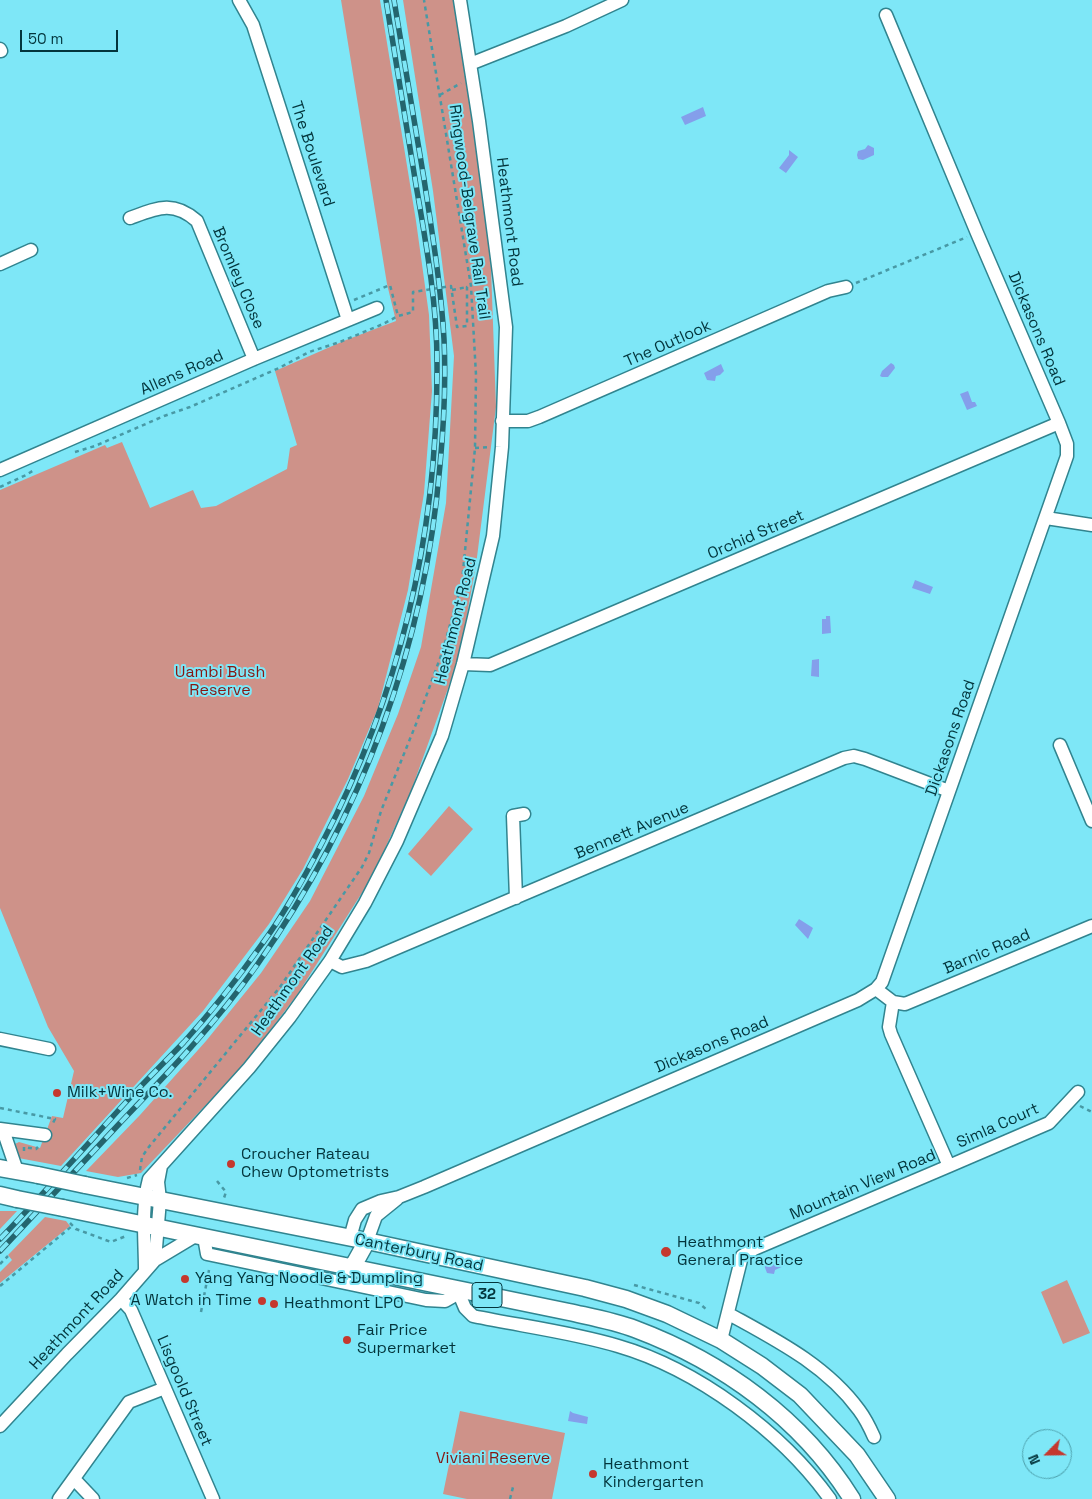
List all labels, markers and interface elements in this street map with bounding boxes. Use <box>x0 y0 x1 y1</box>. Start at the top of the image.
scale bar <box>22 20 120 52</box>
text: 50 m <box>28 29 63 48</box>
street label: The Boulevard <box>286 99 338 209</box>
street label: Ringwood-Belgrave Rail Trail <box>444 103 494 321</box>
street label: Heathmont Road <box>492 156 526 288</box>
street label: Bromley Close <box>208 224 268 332</box>
street label: Dickasons Road <box>1003 269 1069 389</box>
street label: The Outlook <box>622 316 714 372</box>
street label: Allens Road <box>137 346 227 400</box>
street label: Orchid Street <box>705 506 807 564</box>
street label: Heathmont Road <box>431 556 481 686</box>
park label: Uambi Bush Reserve <box>175 663 265 701</box>
street label: Dickasons Road <box>922 677 980 799</box>
street label: Bennett Avenue <box>572 798 692 864</box>
street label: Heathmont Road <box>248 922 338 1040</box>
street label: Barnic Road <box>941 925 1033 979</box>
street label: Dickasons Road <box>652 1012 772 1078</box>
place label: Milk+Wine Co. <box>67 1083 173 1103</box>
marker: Milk+Wine Co. <box>51 1087 63 1099</box>
street label: Simla Court <box>954 1099 1042 1153</box>
place label: Croucher Rateau Chew Optometrists <box>241 1145 389 1183</box>
street label: Mountain View Road <box>787 1146 939 1224</box>
marker: Croucher Rateau Chew Optometrists <box>225 1158 237 1170</box>
street label: Canterbury Road <box>353 1230 485 1276</box>
place label: Heathmont General Practice <box>677 1233 803 1271</box>
marker: Heathmont General Practice <box>659 1245 673 1259</box>
street label: Heathmont Road <box>26 1266 128 1374</box>
place label: Yang Yang Noodle & Dumpling <box>195 1269 423 1289</box>
marker: Yang Yang Noodle & Dumpling <box>179 1273 191 1285</box>
road number: 32 <box>472 1282 502 1308</box>
place label: A Watch in Time <box>130 1291 252 1311</box>
place label: Heathmont LPO <box>284 1294 404 1314</box>
marker: A Watch in Time <box>256 1295 268 1307</box>
marker: Heathmont LPO <box>268 1298 280 1310</box>
place label: Fair Price Supermarket <box>357 1321 456 1359</box>
street label: Lisgoold Street <box>152 1333 216 1449</box>
marker: Fair Price Supermarket <box>341 1334 353 1346</box>
north arrow <box>1022 1429 1072 1479</box>
park label: Viviani Reserve <box>436 1449 550 1469</box>
text: N <box>1024 1452 1044 1467</box>
place label: Heathmont Kindergarten <box>603 1455 704 1493</box>
marker: Heathmont Kindergarten <box>587 1468 599 1480</box>

